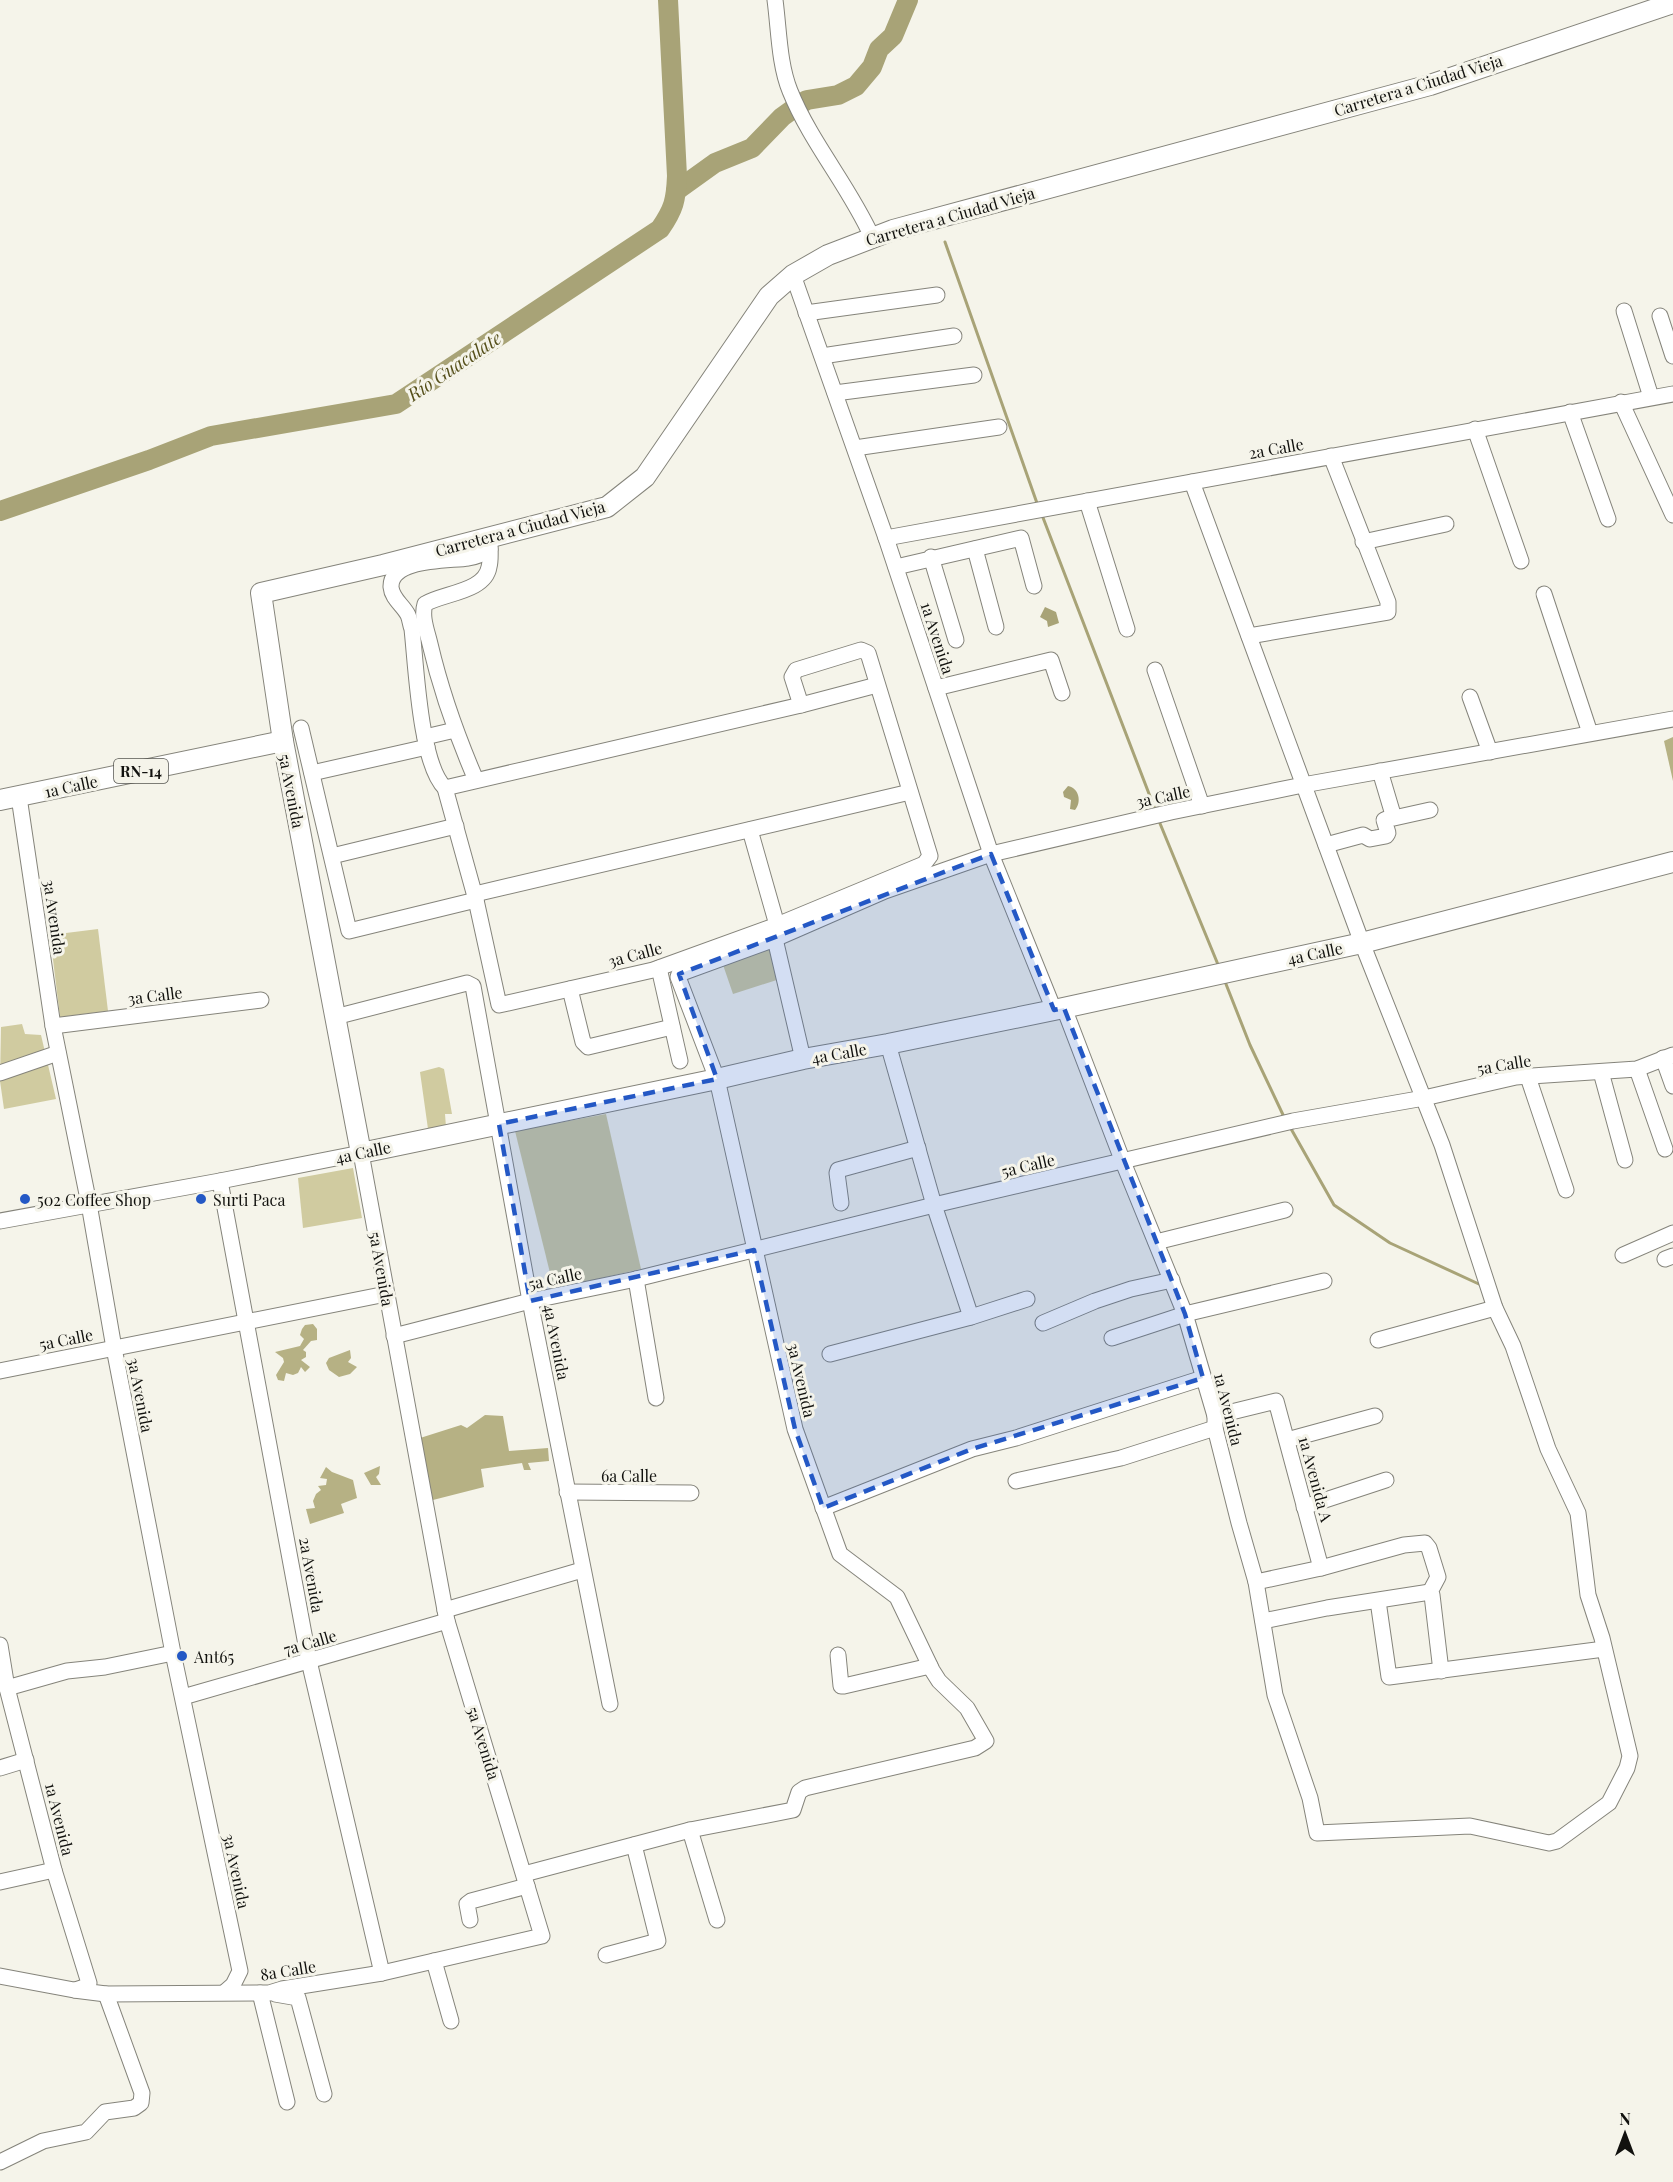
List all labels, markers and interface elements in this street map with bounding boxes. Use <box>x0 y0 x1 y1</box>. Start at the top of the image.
street label: Carretera a Ciudad Vieja <box>1331 49 1505 121</box>
street label: Carretera a Ciudad Vieja <box>863 182 1037 250</box>
water label: Río Guacalate <box>402 326 506 407</box>
street label: 2a Calle <box>1247 433 1305 463</box>
street label: Carretera a Ciudad Vieja <box>433 495 607 561</box>
street label: 1a Avenida <box>917 599 960 677</box>
street label: 5a Avenida <box>275 752 309 830</box>
road number: RN-14 <box>114 759 168 783</box>
street label: 1a Calle <box>43 770 99 802</box>
street label: 3a Calle <box>1134 780 1192 812</box>
street label: 3a Avenida <box>39 878 71 956</box>
street label: 3a Calle <box>606 937 664 971</box>
street label: 4a Calle <box>1286 937 1344 969</box>
street label: 3a Calle <box>126 981 184 1009</box>
street label: 4a Calle <box>810 1038 868 1068</box>
street label: 5a Calle <box>1475 1049 1533 1079</box>
street label: 4a Calle <box>334 1136 392 1168</box>
street label: 5a Calle <box>999 1149 1057 1181</box>
place label: 502 Coffee Shop <box>37 1189 151 1210</box>
place label: Surti Paca <box>213 1189 285 1210</box>
marker: 502 Coffee Shop <box>18 1192 32 1206</box>
marker: Surti Paca <box>194 1192 208 1206</box>
street label: 5a Avenida <box>365 1230 399 1308</box>
street label: 5a Calle <box>526 1262 584 1294</box>
street label: 4a Avenida <box>539 1302 575 1382</box>
street label: 5a Calle <box>37 1323 95 1355</box>
street label: 3a Avenida <box>783 1341 821 1419</box>
street label: 3a Avenida <box>123 1356 159 1434</box>
street label: 1a Avenida <box>1210 1370 1248 1448</box>
street label: 1a Avenida A <box>1294 1434 1338 1525</box>
street label: 6a Calle <box>601 1465 657 1486</box>
street label: 2a Avenida <box>295 1536 329 1614</box>
street label: 7a Calle <box>281 1624 339 1660</box>
place label: Ant65 <box>193 1646 234 1667</box>
marker: Ant65 <box>175 1649 189 1663</box>
street label: 5a Avenida <box>463 1704 505 1782</box>
street label: 1a Avenida <box>41 1780 79 1858</box>
street label: 3a Avenida <box>219 1832 255 1910</box>
street label: 8a Calle <box>259 1955 317 1985</box>
north arrow <box>1595 2104 1655 2164</box>
text: N <box>1619 2108 1631 2129</box>

